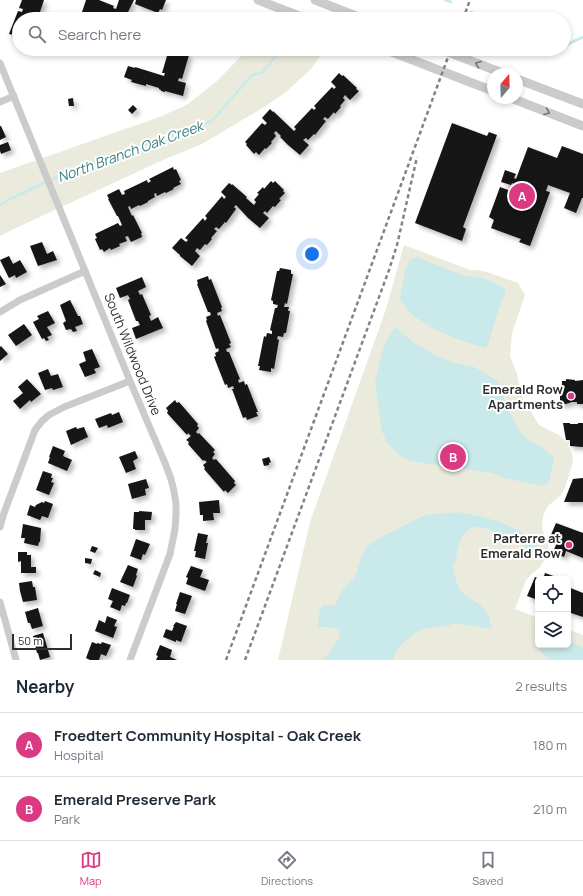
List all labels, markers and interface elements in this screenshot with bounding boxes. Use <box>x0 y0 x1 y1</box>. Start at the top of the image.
search box <box>12 12 571 56</box>
icon: search <box>26 23 48 45</box>
text: Search here <box>58 24 141 45</box>
one-way arrow <box>475 60 482 68</box>
north arrow <box>487 68 523 104</box>
one-way arrow <box>543 107 550 115</box>
water label: North Branch Oak Creek <box>54 115 207 186</box>
pin: A <box>509 181 535 211</box>
your location <box>302 244 322 264</box>
street label: South Wildwood Drive <box>100 290 166 418</box>
place label: Emerald Row Apartments <box>482 380 564 413</box>
marker: Emerald Row Apartments <box>566 391 576 401</box>
pin: B <box>440 442 466 472</box>
place label: Parterre at Emerald Row <box>480 529 562 562</box>
marker: Parterre at Emerald Row <box>564 540 574 550</box>
map controls <box>535 576 571 648</box>
button: locate <box>535 576 571 612</box>
button: layers <box>535 612 571 648</box>
scale bar <box>12 632 72 651</box>
text: 50 m <box>18 633 43 648</box>
text: Nearby <box>16 675 74 698</box>
text: 2 results <box>515 677 567 695</box>
text: Froedtert Community Hospital - Oak Creek <box>54 725 361 746</box>
text: A <box>25 736 33 754</box>
text: 180 m <box>533 736 567 754</box>
text: Hospital <box>54 746 104 764</box>
text: Emerald Preserve Park <box>54 789 216 810</box>
text: B <box>25 800 33 818</box>
text: 210 m <box>533 800 567 818</box>
text: Park <box>54 810 80 828</box>
tab: Map <box>80 849 102 888</box>
tab: Directions <box>261 849 313 888</box>
tab: Saved <box>472 849 503 888</box>

